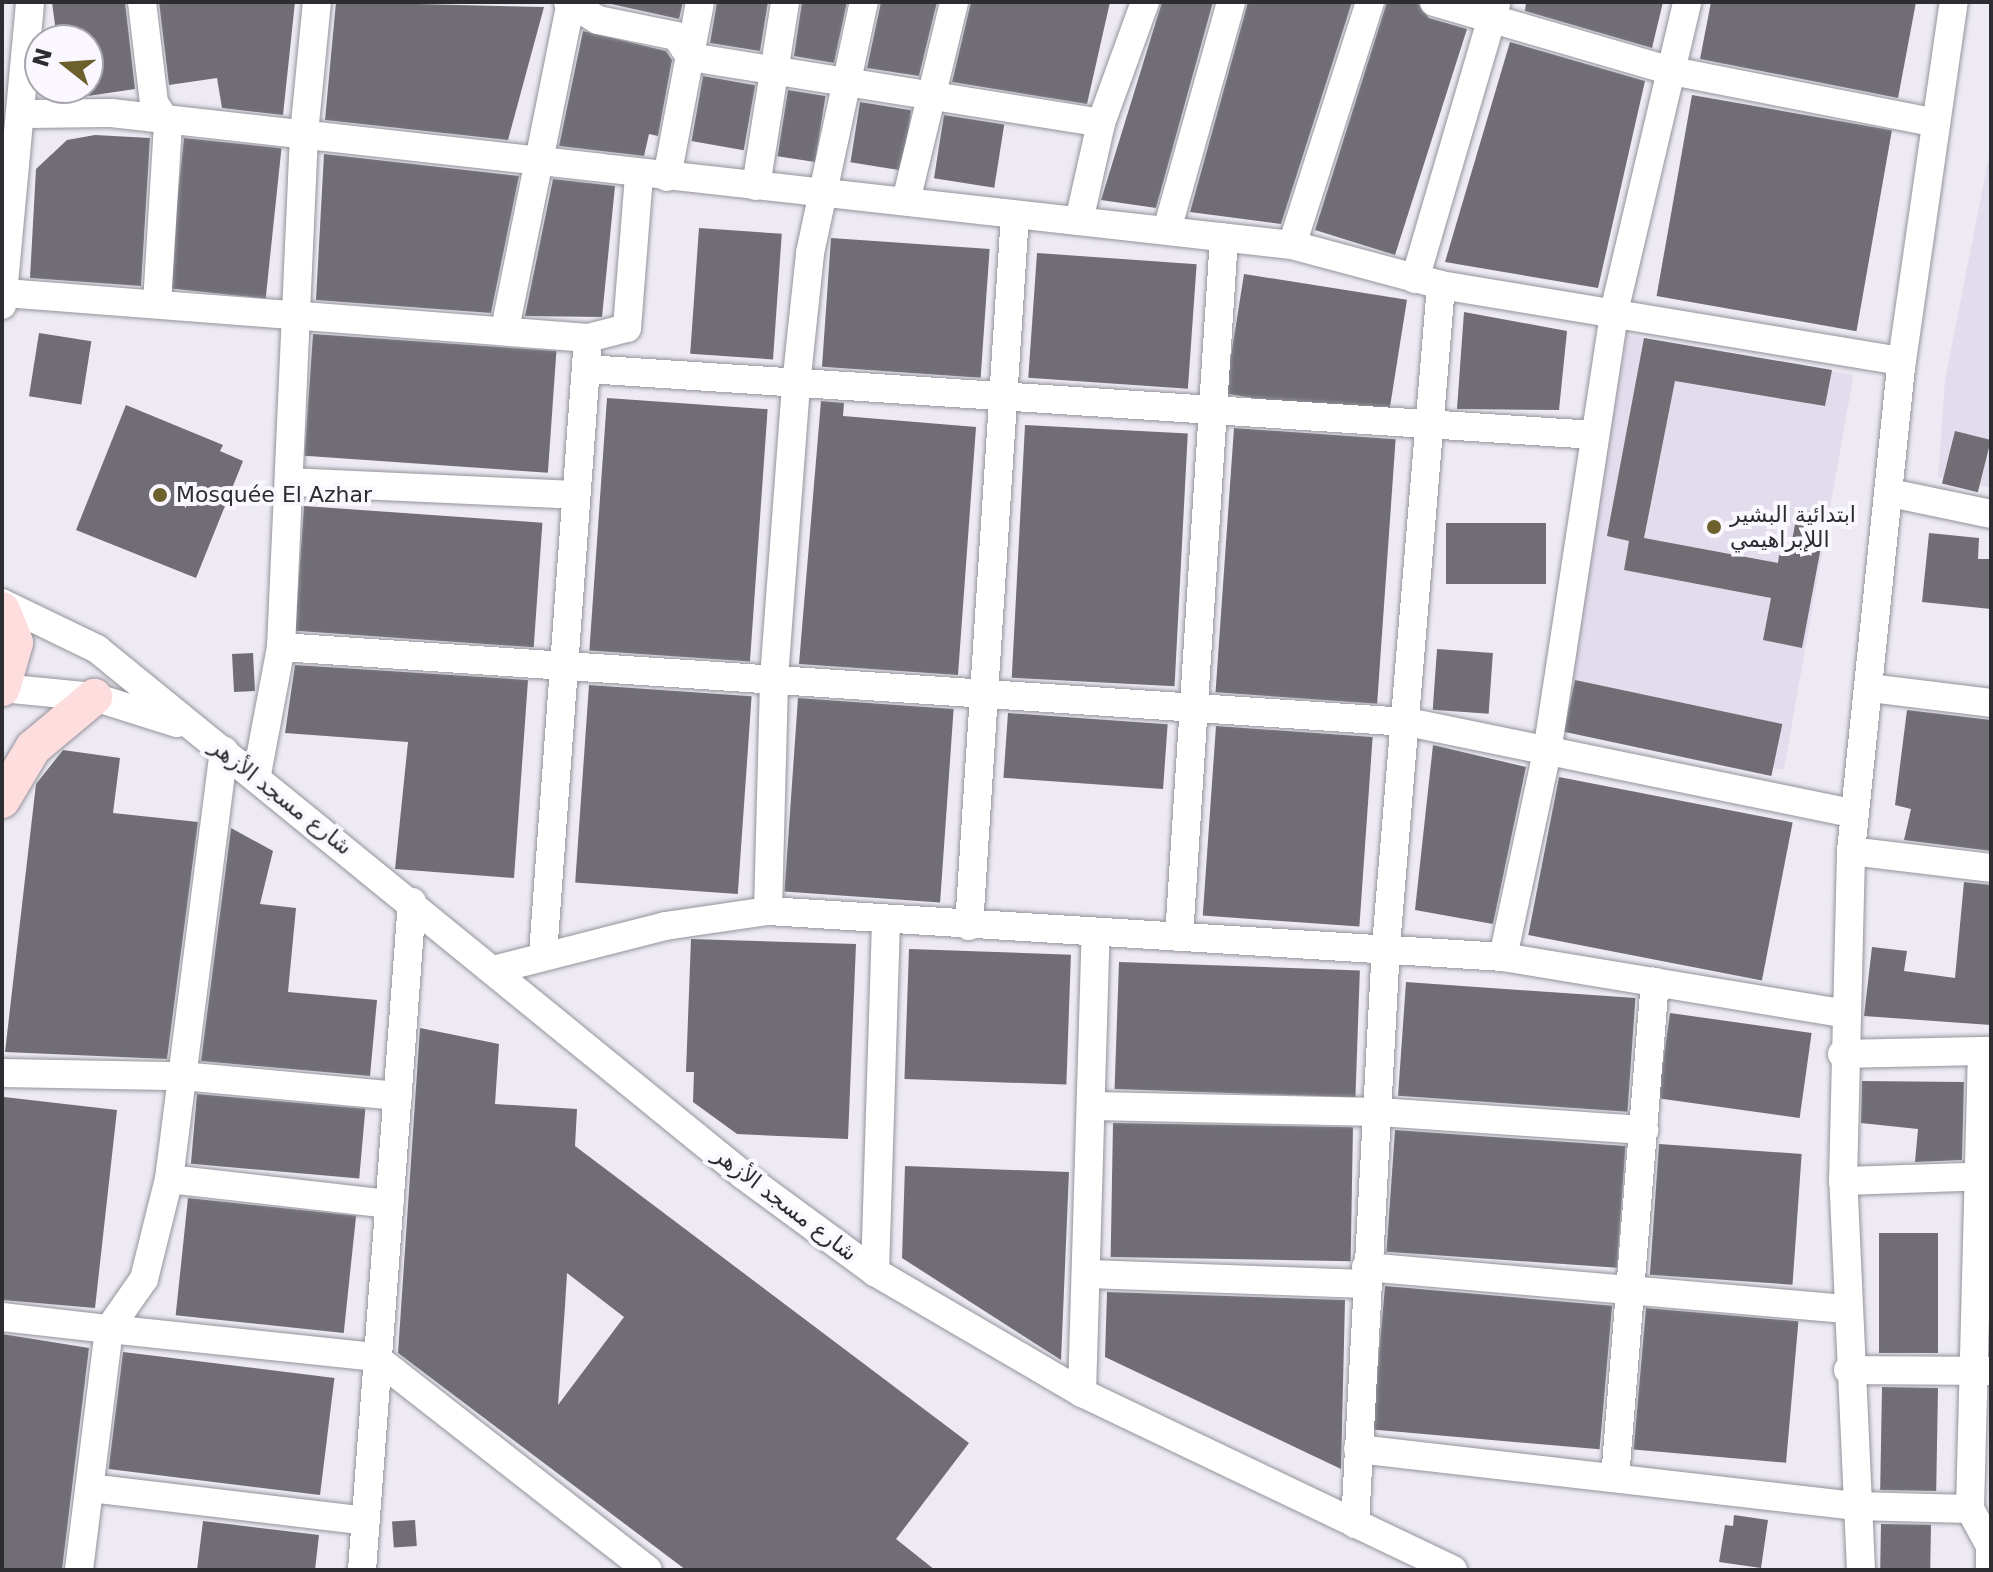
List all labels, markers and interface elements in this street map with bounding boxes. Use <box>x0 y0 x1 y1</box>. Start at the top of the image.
north arrow <box>24 24 104 104</box>
text: N <box>28 45 57 70</box>
place label: Mosquée El Azhar <box>176 482 372 508</box>
marker: Mosquée El Azhar <box>151 486 169 504</box>
place label: ابتدائية البشير اللإبراهيمي <box>1730 501 1856 552</box>
marker: ابتدائية البشير اللإبراهيمي <box>1705 518 1723 536</box>
street label: شارع مسجد الأزهر <box>205 733 357 861</box>
street label: شارع مسجد الأزهر <box>708 1141 862 1267</box>

